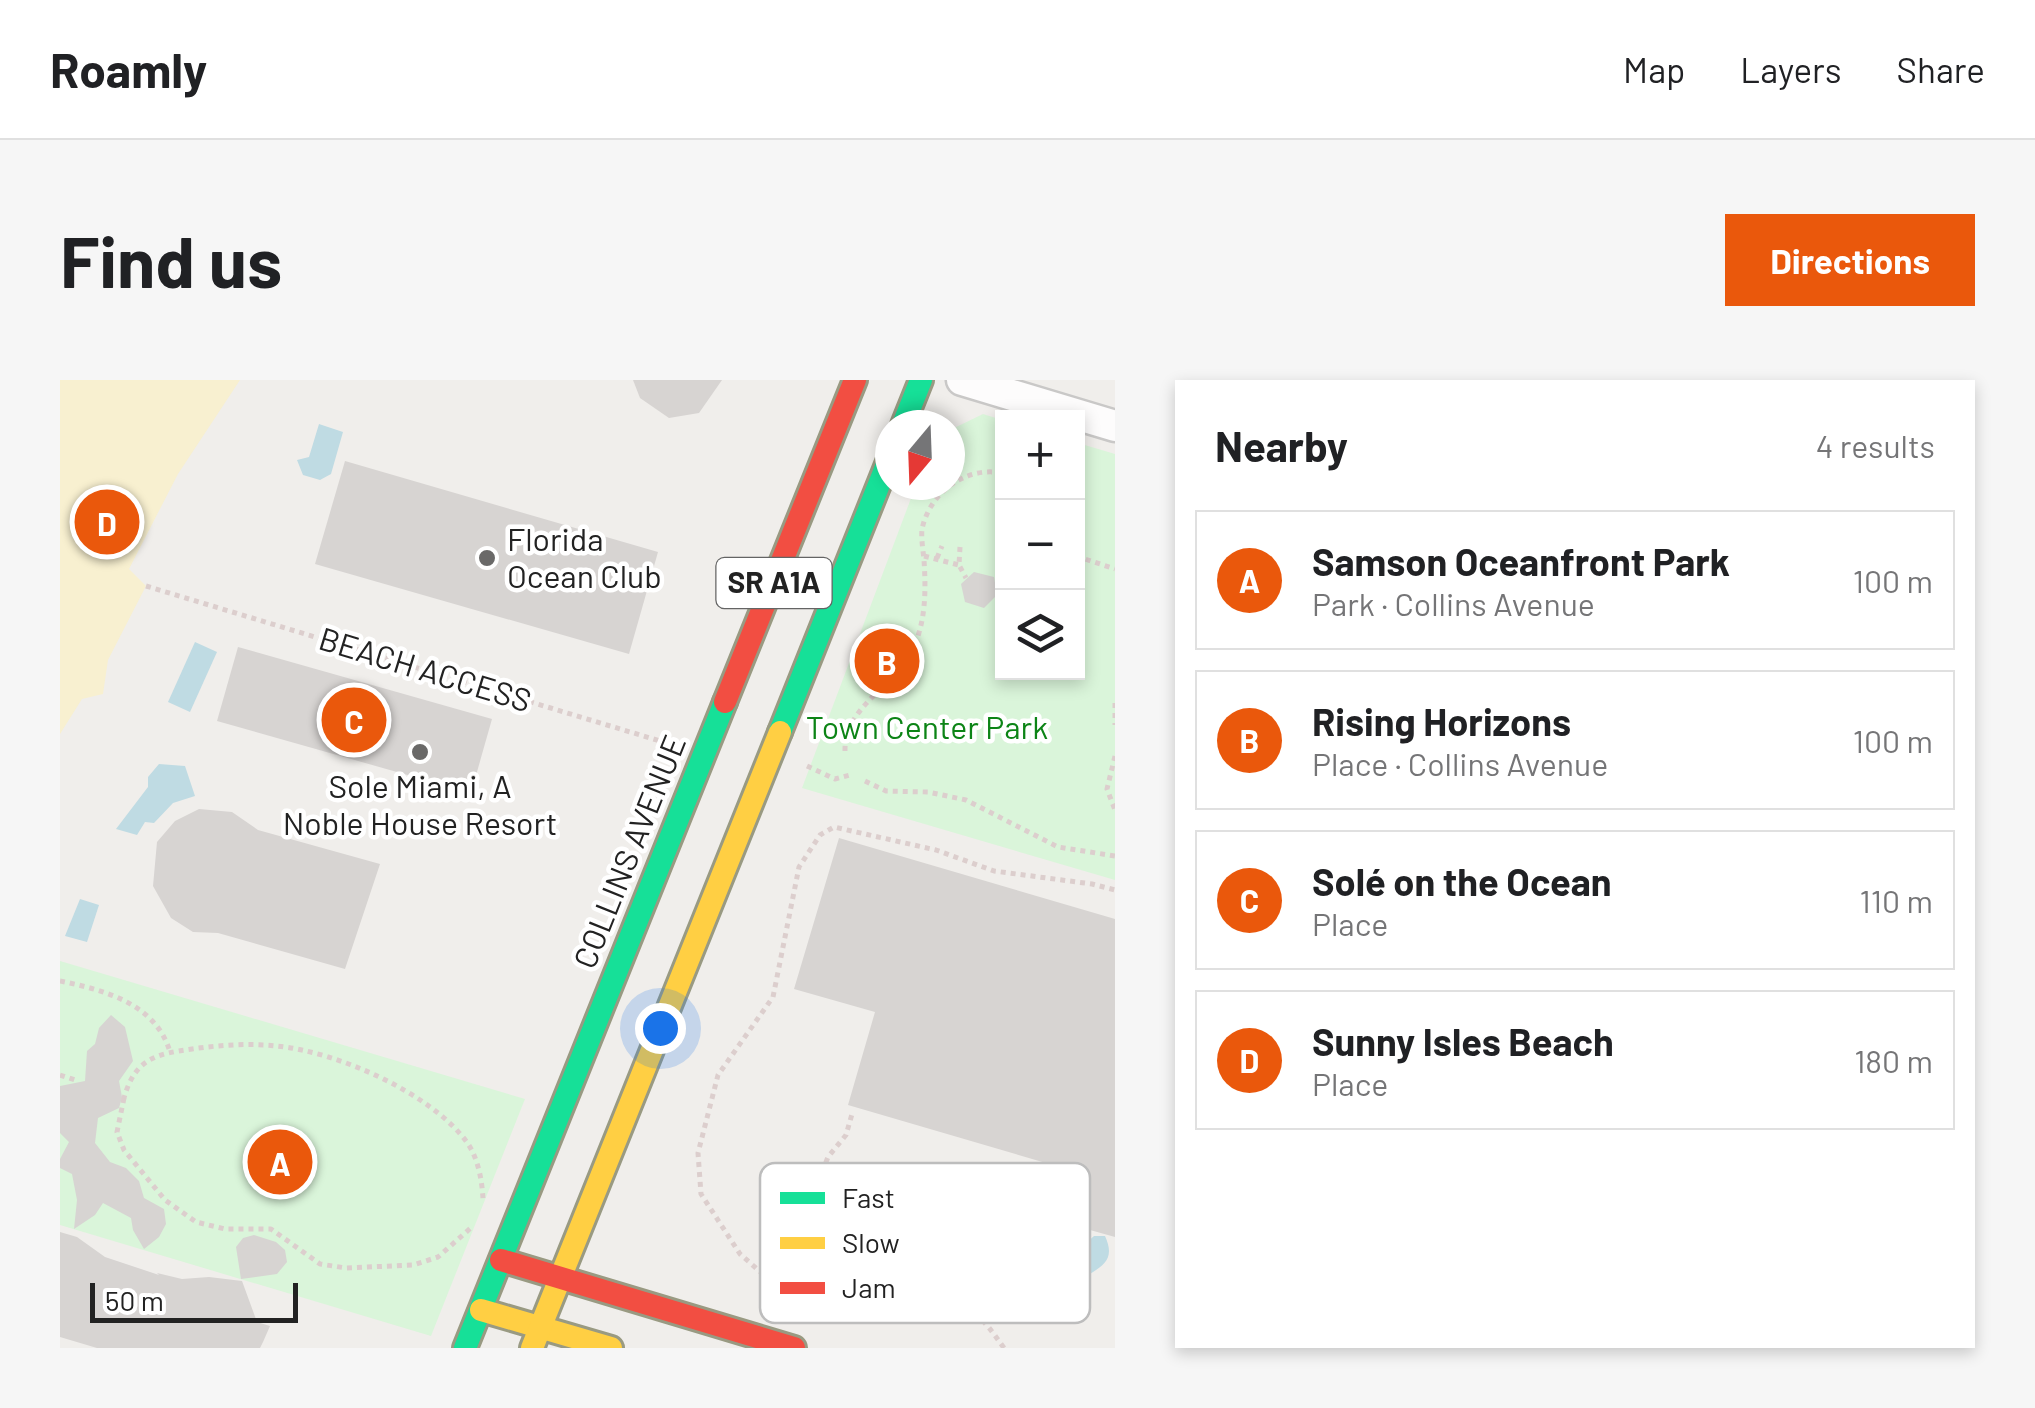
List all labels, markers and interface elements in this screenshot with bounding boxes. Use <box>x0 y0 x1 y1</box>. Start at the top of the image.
text: Roamly <box>50 40 207 98</box>
text: Map <box>1623 48 1685 90</box>
text: Layers <box>1740 48 1842 90</box>
text: Share <box>1897 48 1985 90</box>
button: Directions <box>1725 214 1975 306</box>
text: Find us <box>60 218 282 302</box>
north arrow <box>875 410 965 500</box>
map controls <box>995 410 1085 680</box>
button: + <box>995 410 1085 500</box>
text: Nearby <box>1215 420 1348 470</box>
text: 4 results <box>1816 426 1935 464</box>
pin: D <box>75 484 140 560</box>
button: − <box>995 500 1085 590</box>
place label: Florida Ocean Club <box>507 519 662 594</box>
text: Samson Oceanfront Park <box>1312 538 1730 584</box>
marker: Florida Ocean Club <box>476 547 498 569</box>
road number: SR A1A <box>716 558 832 608</box>
text: A <box>1239 561 1260 599</box>
text: 100 m <box>1853 561 1933 599</box>
text: Park · Collins Avenue <box>1312 584 1595 622</box>
button: layers <box>995 590 1085 680</box>
street label: BEACH ACCESS <box>314 620 536 720</box>
pin: B <box>854 624 920 698</box>
pin: C <box>322 682 386 758</box>
text: Rising Horizons <box>1312 698 1571 744</box>
park label: Town Center Park <box>806 707 1048 745</box>
text: B <box>1240 721 1259 759</box>
text: 100 m <box>1853 721 1933 759</box>
street label: COLLINS AVENUE <box>564 729 692 973</box>
marker: Sole Miami, A Noble House Resort <box>409 741 431 763</box>
text: Place · Collins Avenue <box>1312 744 1608 782</box>
place label: Sole Miami, A Noble House Resort <box>283 766 557 841</box>
text: Solé on the Ocean <box>1312 858 1611 904</box>
text: C <box>1240 881 1259 919</box>
text: 110 m <box>1860 881 1933 919</box>
text: Place <box>1312 904 1388 942</box>
your location <box>635 1003 686 1054</box>
text: Sunny Isles Beach <box>1312 1018 1614 1064</box>
text: D <box>1240 1041 1259 1079</box>
text: 180 m <box>1854 1041 1933 1079</box>
text: Place <box>1312 1064 1388 1102</box>
pin: A <box>248 1124 312 1200</box>
legend <box>760 1163 1090 1323</box>
text: Fast <box>842 1180 895 1214</box>
text: Slow <box>842 1225 900 1259</box>
text: Jam <box>842 1270 896 1304</box>
scale bar <box>90 1278 298 1323</box>
text: 50 m <box>105 1283 164 1317</box>

